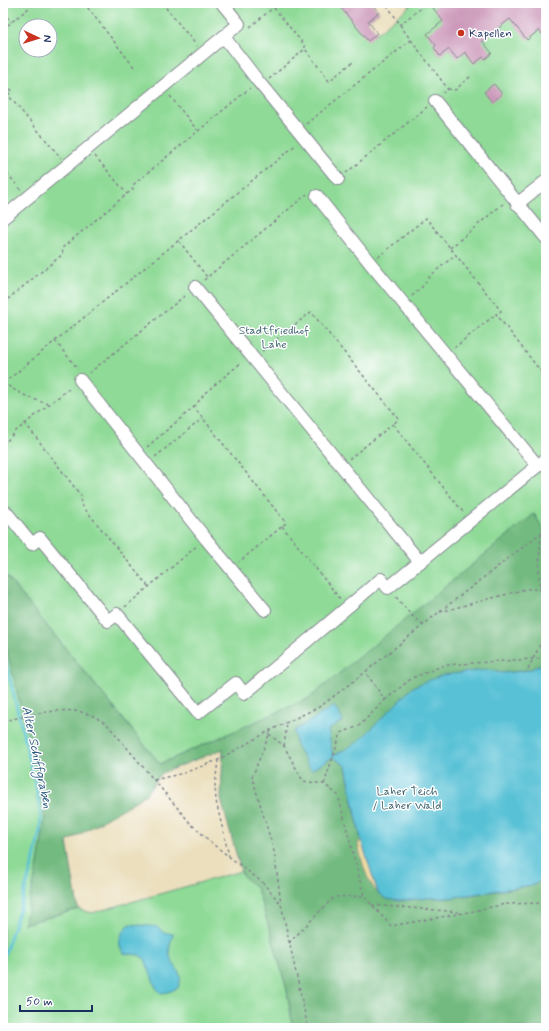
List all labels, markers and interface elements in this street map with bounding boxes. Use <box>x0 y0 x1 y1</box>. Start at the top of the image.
north arrow <box>18 18 58 58</box>
place label: Kapellen <box>469 26 512 42</box>
marker: Kapellen <box>456 28 466 38</box>
text: N <box>40 34 54 43</box>
park label: Stadtfriedhof Lahe <box>239 323 309 353</box>
water label: Alter Schiffgraben <box>16 705 56 811</box>
park label: Laher Teich / Laher Wald <box>373 784 441 814</box>
scale bar <box>20 987 92 1013</box>
text: 50 m <box>26 994 53 1010</box>

